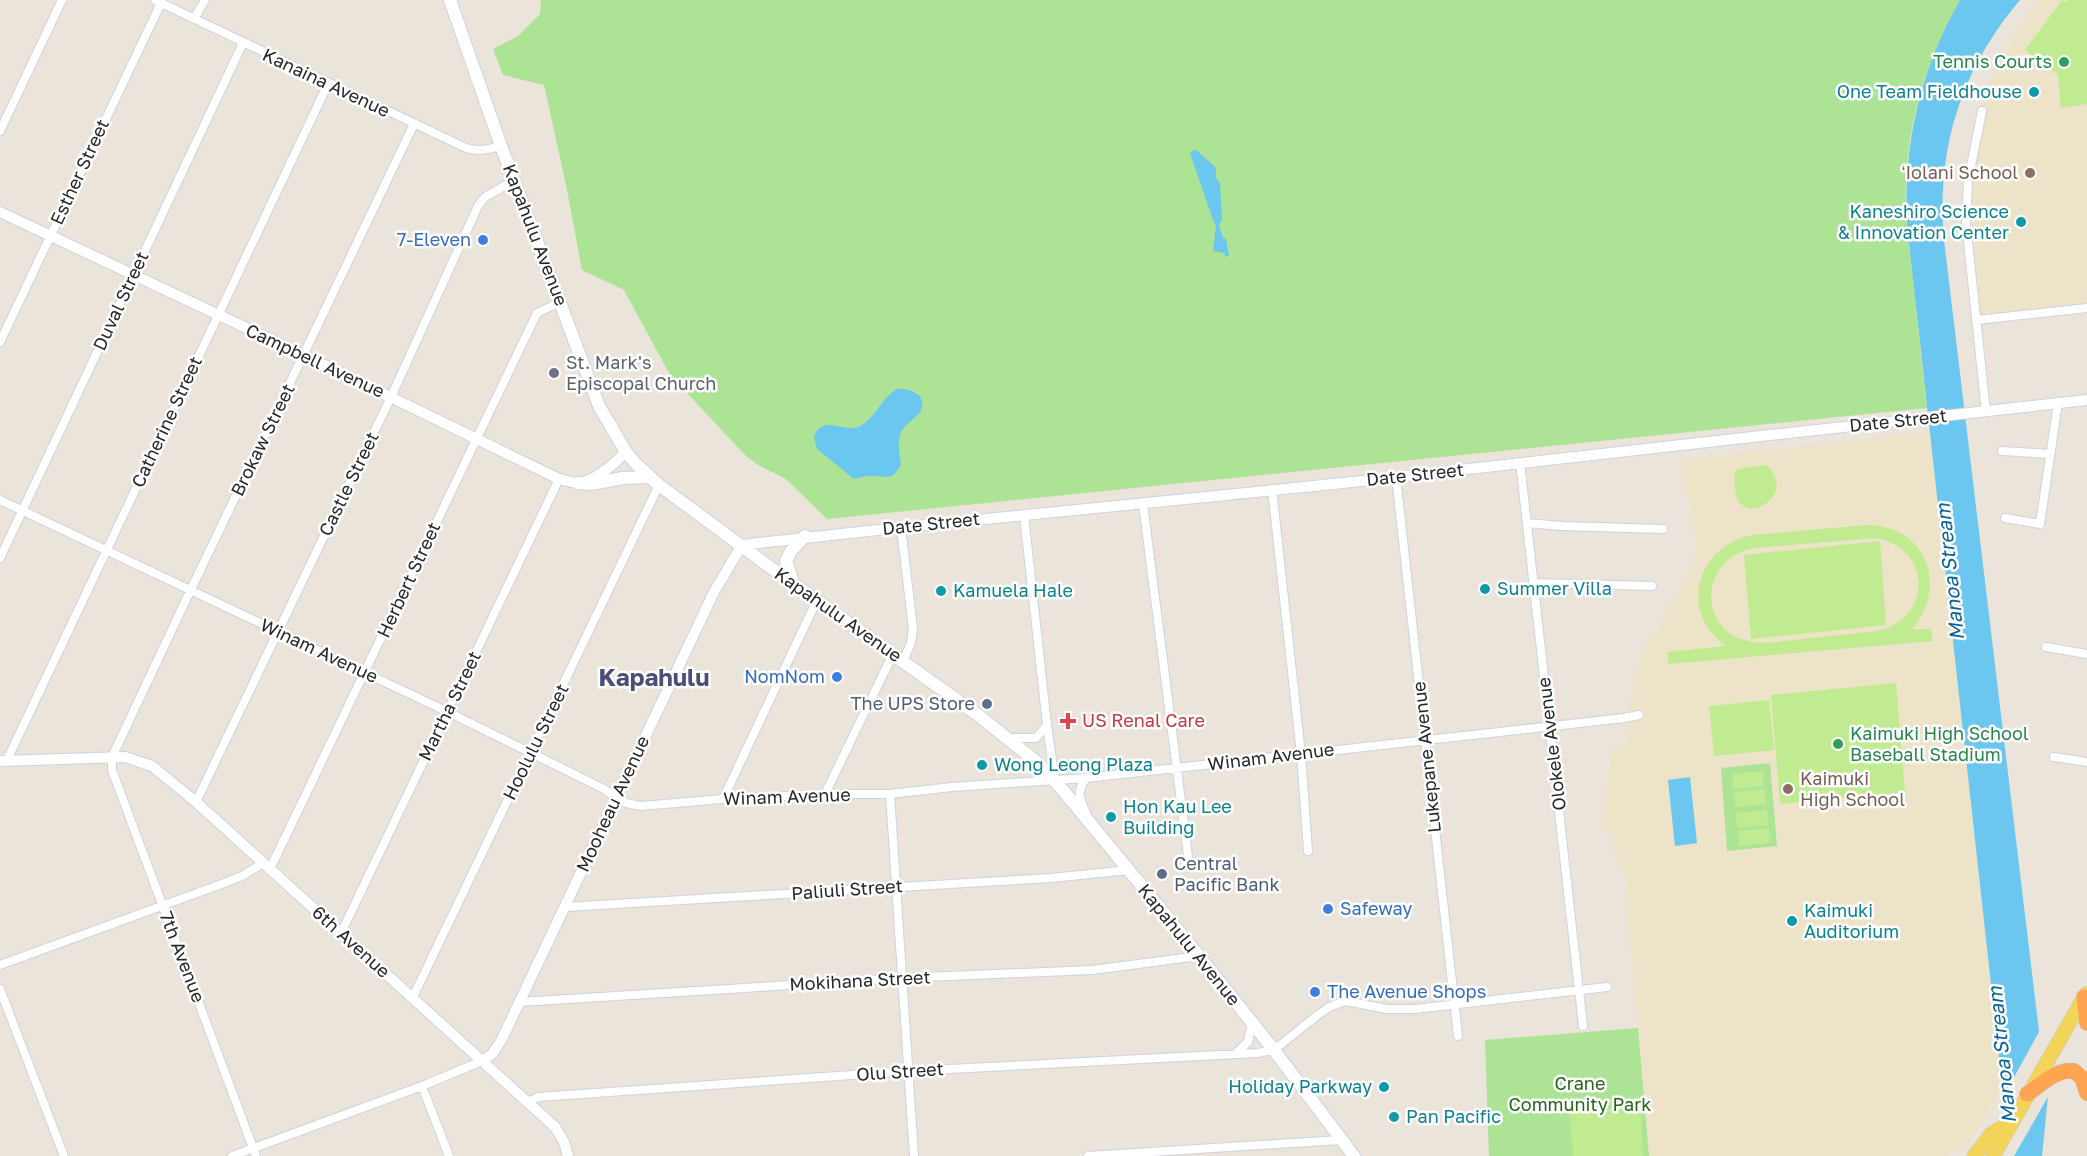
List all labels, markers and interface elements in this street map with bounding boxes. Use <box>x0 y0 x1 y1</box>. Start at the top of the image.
street label: Kanaina Avenue <box>259 43 394 121</box>
place label: Tennis Courts <box>1933 50 2052 72</box>
marker: Tennis Courts <box>2057 55 2071 69</box>
place label: One Team Fieldhouse <box>1837 80 2022 102</box>
marker: One Team Fieldhouse <box>2027 85 2041 99</box>
street label: Esther Street <box>45 115 113 228</box>
street label: Kapahulu Avenue <box>499 161 573 309</box>
place label: ʻIolani School <box>1901 161 2018 183</box>
marker: ʻIolani School <box>2023 166 2037 180</box>
place label: Kaneshiro Science & Innovation Center <box>1838 200 2009 243</box>
marker: Kaneshiro Science & Innovation Center <box>2014 215 2028 229</box>
place label: 7-Eleven <box>397 228 471 250</box>
marker: 7-Eleven <box>476 233 490 247</box>
street label: Duval Street <box>88 248 153 354</box>
street label: Campbell Avenue <box>243 318 388 402</box>
place label: St. Mark's Episcopal Church <box>566 351 716 394</box>
street label: Catherine Street <box>126 353 206 491</box>
marker: St. Mark's Episcopal Church <box>547 366 561 380</box>
street label: Brokaw Street <box>225 380 299 499</box>
street label: Date Street <box>1848 404 1948 436</box>
street label: Castle Street <box>313 428 383 539</box>
street label: Date Street <box>1365 458 1465 490</box>
water label: Manoa Stream <box>1930 501 1968 642</box>
street label: Date Street <box>881 507 981 539</box>
street label: Herbert Street <box>372 518 444 641</box>
street label: Kapahulu Avenue <box>771 562 906 666</box>
place label: Summer Villa <box>1497 577 1612 599</box>
place label: Kamuela Hale <box>953 579 1073 601</box>
marker: Summer Villa <box>1478 582 1492 596</box>
marker: Kamuela Hale <box>934 584 948 598</box>
street label: Winam Avenue <box>257 613 382 687</box>
street label: Martha Street <box>413 647 485 764</box>
district label: Kapahulu <box>599 662 709 691</box>
place label: NomNom <box>744 665 825 687</box>
marker: NomNom <box>830 670 844 684</box>
street label: Olokele Avenue <box>1532 676 1570 812</box>
street label: Hoolulu Street <box>498 680 573 803</box>
street label: Lukepane Avenue <box>1407 680 1445 834</box>
place label: The UPS Store <box>850 692 975 714</box>
marker: The UPS Store <box>980 697 994 711</box>
place label: US Renal Care <box>1082 709 1205 731</box>
marker: US Renal Care <box>1059 712 1077 730</box>
place label: Kaimuki High School Baseball Stadium <box>1850 722 2029 765</box>
street label: Mooheau Avenue <box>571 732 653 875</box>
street label: Winam Avenue <box>1206 737 1335 775</box>
marker: Kaimuki High School Baseball Stadium <box>1831 737 1845 751</box>
place label: Wong Leong Plaza <box>994 753 1153 775</box>
marker: Wong Leong Plaza <box>975 758 989 772</box>
place label: Kaimuki High School <box>1800 767 1905 810</box>
marker: Kaimuki High School <box>1781 782 1795 796</box>
street label: Winam Avenue <box>723 783 851 809</box>
place label: Hon Kau Lee Building <box>1123 795 1232 838</box>
marker: Hon Kau Lee Building <box>1104 810 1118 824</box>
place label: Central Pacific Bank <box>1174 852 1280 895</box>
marker: Central Pacific Bank <box>1155 867 1169 881</box>
street label: Paliuli Street <box>790 874 903 904</box>
street label: Kapahulu Avenue <box>1134 879 1246 1010</box>
place label: Safeway <box>1340 897 1412 919</box>
place label: Kaimuki Auditorium <box>1804 899 1899 942</box>
street label: 6th Avenue <box>308 901 395 982</box>
marker: Safeway <box>1321 902 1335 916</box>
street label: 7th Avenue <box>155 908 210 1005</box>
marker: Kaimuki Auditorium <box>1785 914 1799 928</box>
street label: Mokihana Street <box>789 965 931 995</box>
place label: The Avenue Shops <box>1327 980 1486 1002</box>
water label: Manoa Stream <box>1982 984 2020 1125</box>
marker: The Avenue Shops <box>1308 985 1322 999</box>
street label: Olu Street <box>855 1057 944 1085</box>
park label: Crane Community Park <box>1509 1072 1651 1115</box>
place label: Holiday Parkway <box>1228 1075 1372 1097</box>
marker: Holiday Parkway <box>1377 1080 1391 1094</box>
place label: Pan Pacific <box>1406 1105 1501 1127</box>
marker: Pan Pacific <box>1387 1110 1401 1124</box>

